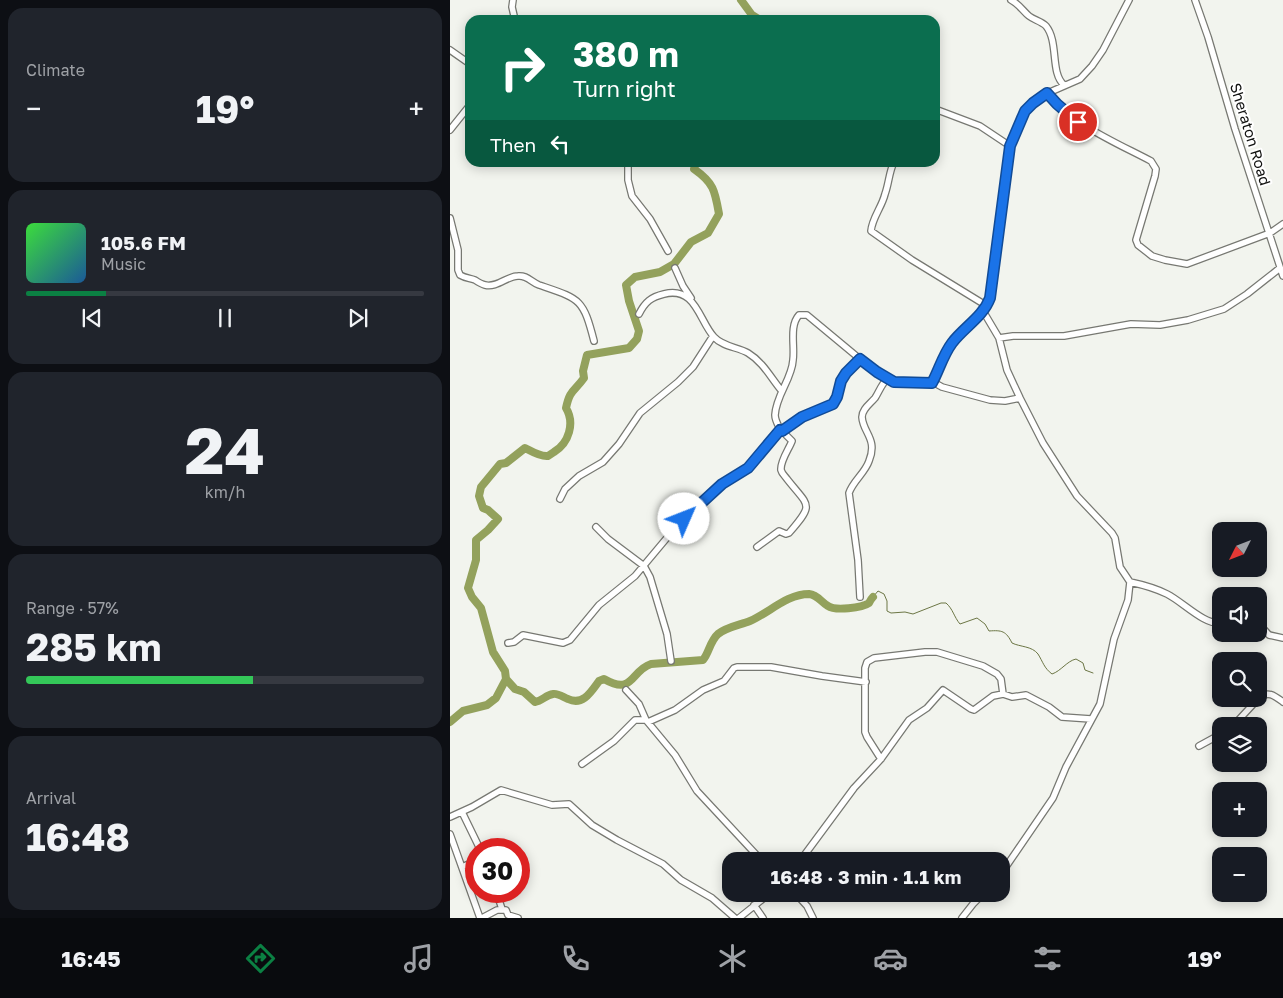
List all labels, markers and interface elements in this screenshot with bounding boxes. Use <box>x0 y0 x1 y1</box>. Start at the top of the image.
text: 380 m <box>573 33 679 75</box>
icon: right <box>490 35 555 100</box>
text: Climate <box>26 60 85 80</box>
text: Turn right <box>573 75 676 102</box>
street label: Sheraton Road <box>1227 81 1275 187</box>
text: 19° <box>196 86 254 131</box>
text: − <box>26 92 41 125</box>
text: + <box>409 92 424 125</box>
pin <box>1057 101 1099 143</box>
icon: arrive <box>1064 108 1092 136</box>
icon: left <box>546 130 574 158</box>
text: Then <box>490 133 536 156</box>
text: 105.6 FM <box>101 231 186 254</box>
text: Music <box>101 254 146 274</box>
icon: previous <box>78 304 106 332</box>
icon: pause <box>211 304 239 332</box>
icon: next <box>344 304 372 332</box>
text: 24 <box>185 410 265 488</box>
text: km/h <box>205 482 245 502</box>
position arrow <box>657 492 709 544</box>
north arrow <box>1212 522 1268 578</box>
map controls <box>1212 522 1267 902</box>
button: sound <box>1212 587 1267 642</box>
text: Range · 57% <box>26 598 119 618</box>
text: 285 km <box>26 624 161 669</box>
button: search <box>1212 652 1267 707</box>
button: layers <box>1212 717 1267 772</box>
button: + <box>1212 782 1267 837</box>
text: Arrival <box>26 788 76 808</box>
text: 16:48 <box>26 814 130 859</box>
speed limit sign: 30 <box>465 838 530 903</box>
button: − <box>1212 847 1267 902</box>
text: 16:48 · 3 min · 1.1 km <box>771 865 961 888</box>
icon: directions <box>243 941 278 976</box>
icon: music <box>401 941 436 976</box>
icon: phone <box>558 941 593 976</box>
icon: climate <box>715 941 750 976</box>
icon: car <box>873 941 908 976</box>
icon: filters <box>1030 941 1065 976</box>
text: 16:45 <box>61 945 121 972</box>
text: 19° <box>1188 945 1222 972</box>

